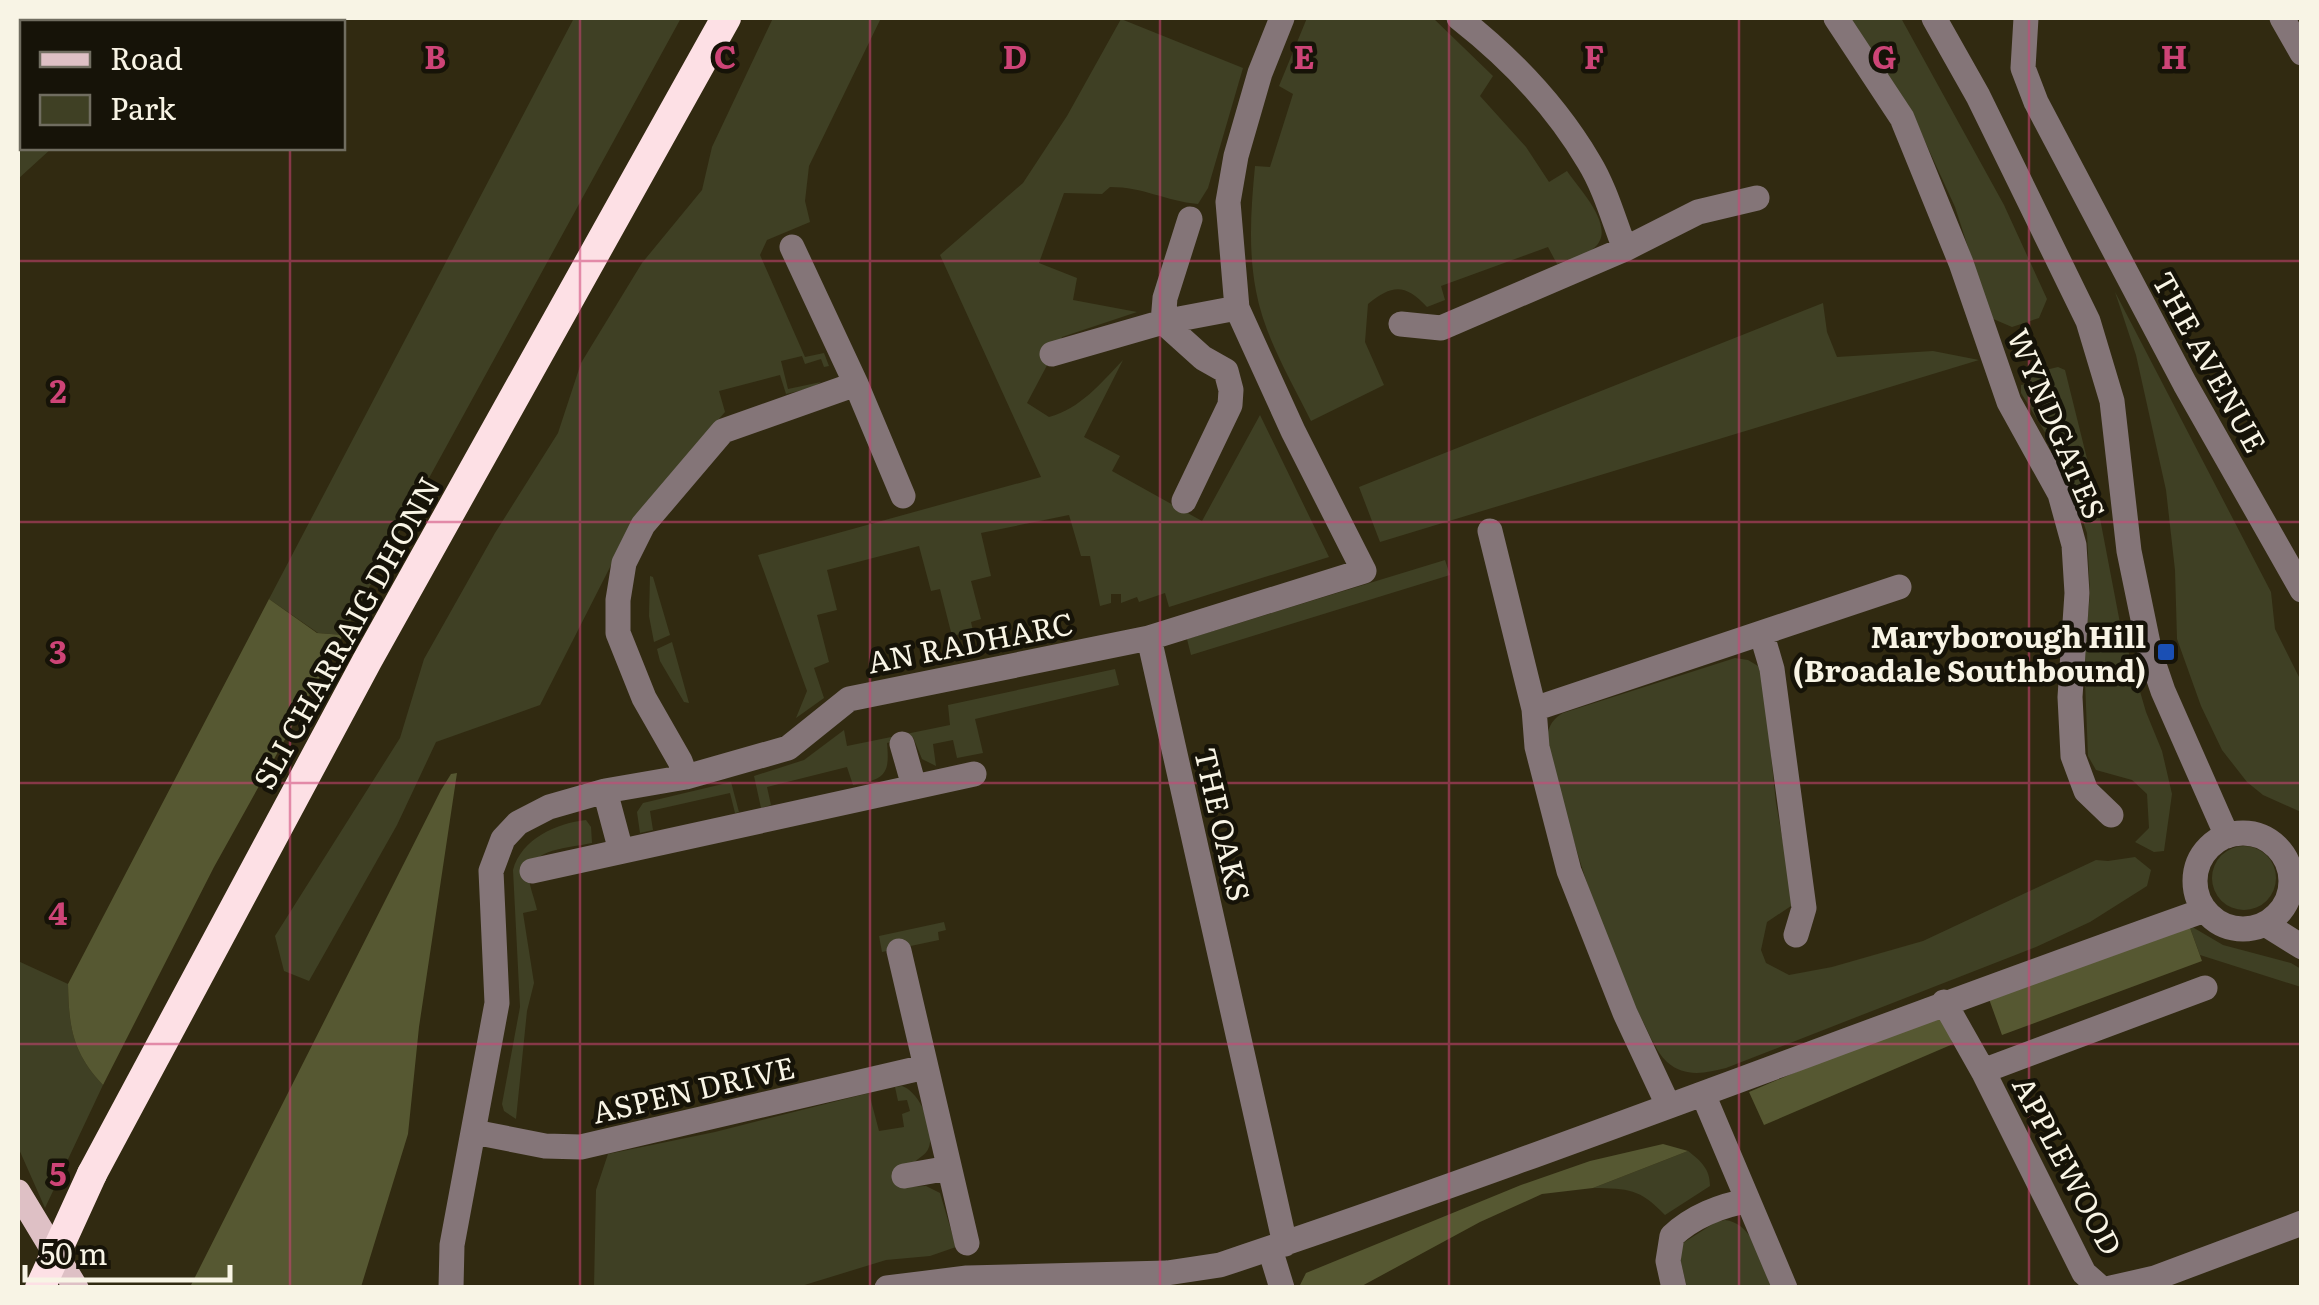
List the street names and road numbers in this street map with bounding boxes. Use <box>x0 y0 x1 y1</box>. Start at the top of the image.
street label: THE AVENUE <box>2143 262 2279 460</box>
street label: WYNDGATES <box>1998 321 2118 525</box>
street label: SLI CHARRAIG DHONN <box>241 468 449 796</box>
street label: AN RADHARC <box>863 599 1077 683</box>
street label: THE OAKS <box>1185 743 1263 905</box>
street label: ASPEN DRIVE <box>587 1043 799 1133</box>
street label: APPLEWOOD <box>2003 1068 2135 1262</box>

